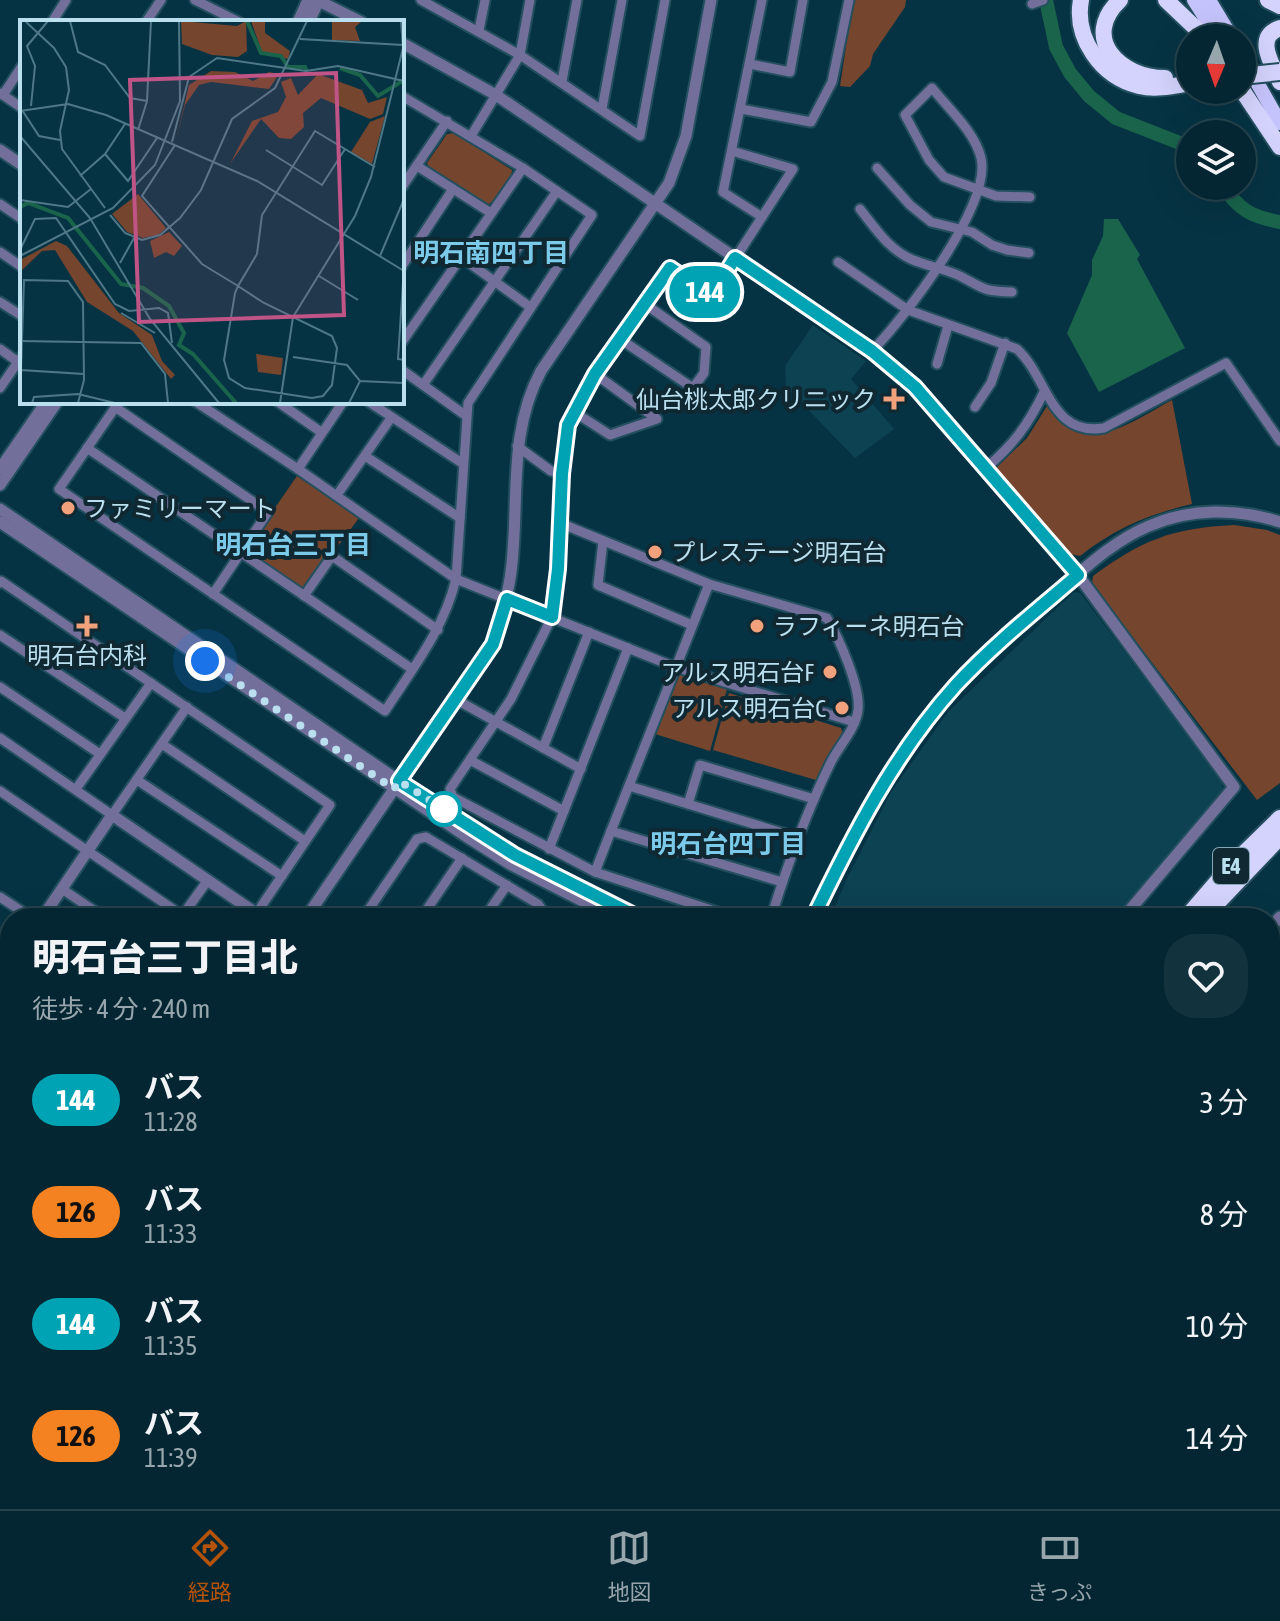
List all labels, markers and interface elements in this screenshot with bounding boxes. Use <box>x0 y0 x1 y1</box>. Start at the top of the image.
inset map <box>20 20 404 404</box>
north arrow <box>1176 24 1256 104</box>
map controls <box>1176 24 1256 200</box>
button: layers <box>1176 120 1256 200</box>
district label: 明石南四丁目 <box>413 238 569 268</box>
line badge: 144 <box>659 266 751 318</box>
text: 144 <box>685 276 725 308</box>
place label: 仙台桃太郎クリニック <box>636 386 876 413</box>
marker: 仙台桃太郎クリニック <box>883 388 905 410</box>
place label: ファミリーマート <box>84 495 276 522</box>
marker: ファミリーマート <box>59 499 77 517</box>
district label: 明石台三丁目 <box>215 530 371 560</box>
place label: プレステージ明石台 <box>671 539 887 566</box>
marker: プレステージ明石台 <box>646 543 664 561</box>
place label: ラフィーネ明石台 <box>773 613 965 640</box>
marker: 明石台内科 <box>76 615 98 637</box>
marker: ラフィーネ明石台 <box>748 617 766 635</box>
your location <box>185 641 225 681</box>
place label: 明石台内科 <box>27 642 147 669</box>
place label: アルス明石台F <box>661 659 814 686</box>
marker: アルス明石台F <box>821 663 839 681</box>
place label: アルス明石台C <box>671 695 826 722</box>
marker: アルス明石台C <box>833 699 851 717</box>
unlabelled marker <box>427 792 461 826</box>
district label: 明石台四丁目 <box>650 829 806 859</box>
road number: E4 <box>1213 848 1249 884</box>
button: heart <box>1164 934 1248 1018</box>
text: 明石台三丁目北 <box>32 936 298 979</box>
text: 徒歩 · 4 分 · 240 m <box>32 994 210 1024</box>
text: バス <box>144 1070 204 1104</box>
text: 144 <box>56 1084 96 1116</box>
text: 3 分 <box>1200 1085 1248 1119</box>
text: 11:28 <box>144 1107 198 1137</box>
text: バス <box>144 1182 204 1216</box>
text: 126 <box>56 1196 96 1228</box>
text: 8 分 <box>1200 1197 1248 1231</box>
text: 11:33 <box>144 1219 198 1249</box>
text: バス <box>144 1294 204 1328</box>
text: 144 <box>56 1308 96 1340</box>
text: 10 分 <box>1186 1309 1248 1343</box>
text: 11:35 <box>144 1331 198 1361</box>
text: バス <box>144 1406 204 1440</box>
text: 126 <box>56 1420 96 1452</box>
text: 14 分 <box>1186 1421 1248 1455</box>
text: 11:39 <box>144 1443 198 1473</box>
tab: 経路 <box>188 1526 232 1606</box>
tab: 地図 <box>607 1526 651 1606</box>
tab: きっぷ <box>1027 1526 1092 1606</box>

